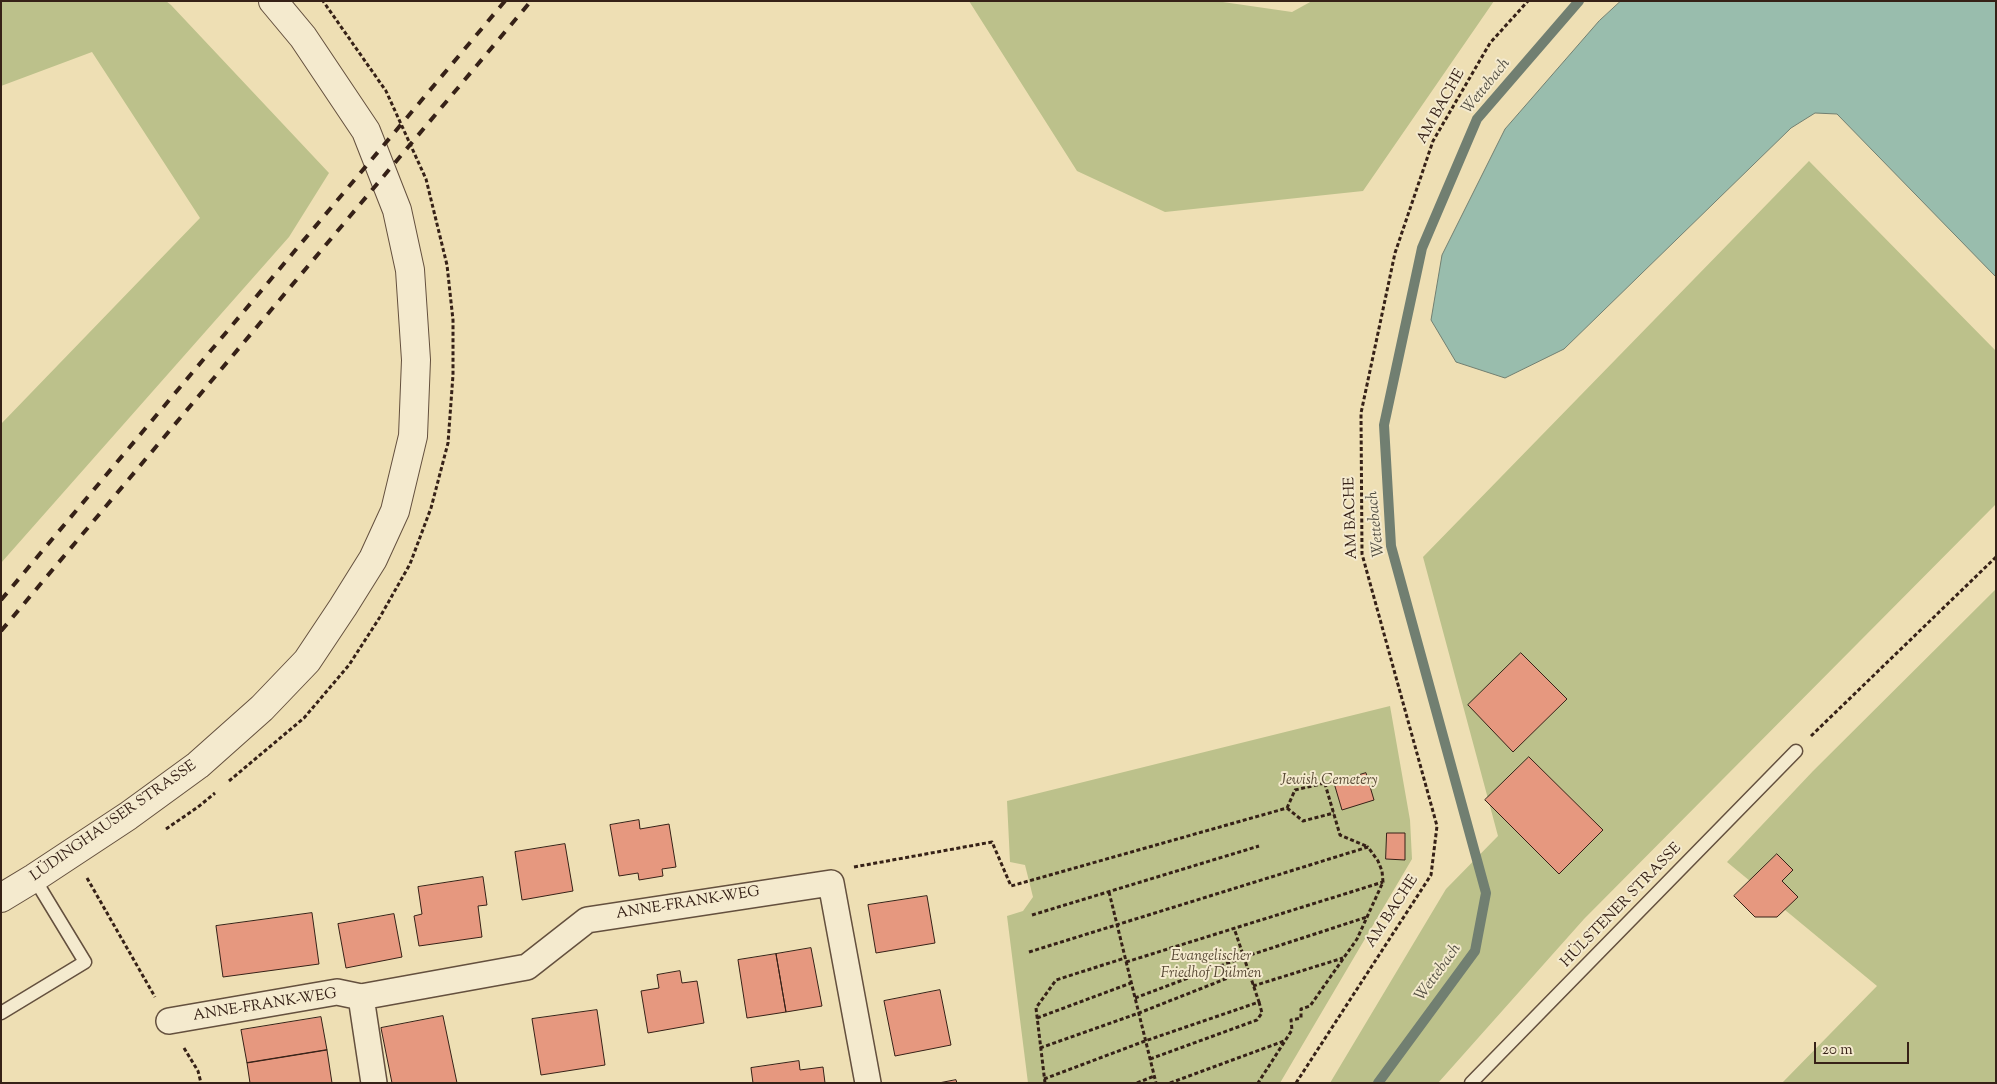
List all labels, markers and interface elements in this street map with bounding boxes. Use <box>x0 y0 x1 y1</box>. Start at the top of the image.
water label: Wettebach <box>1459 55 1515 119</box>
street label: AM BACHE <box>1414 66 1470 148</box>
street label: AM BACHE <box>1342 476 1362 560</box>
water label: Wettebach <box>1364 490 1390 558</box>
street label: LÜDINGHAUSER STRASSE <box>28 758 200 886</box>
park label: Jewish Cemetery <box>1280 772 1378 790</box>
street label: HÜLSTENER STRASSE <box>1558 840 1686 972</box>
street label: AM BACHE <box>1363 872 1423 952</box>
street label: ANNE-FRANK-WEG <box>615 884 761 924</box>
water label: Wettebach <box>1412 941 1466 1005</box>
park label: Evangelischer Friedhof Dülmen <box>1160 948 1262 983</box>
street label: ANNE-FRANK-WEG <box>192 986 338 1026</box>
scale bar <box>1817 1032 1912 1064</box>
text: 20 m <box>1822 1040 1853 1061</box>

